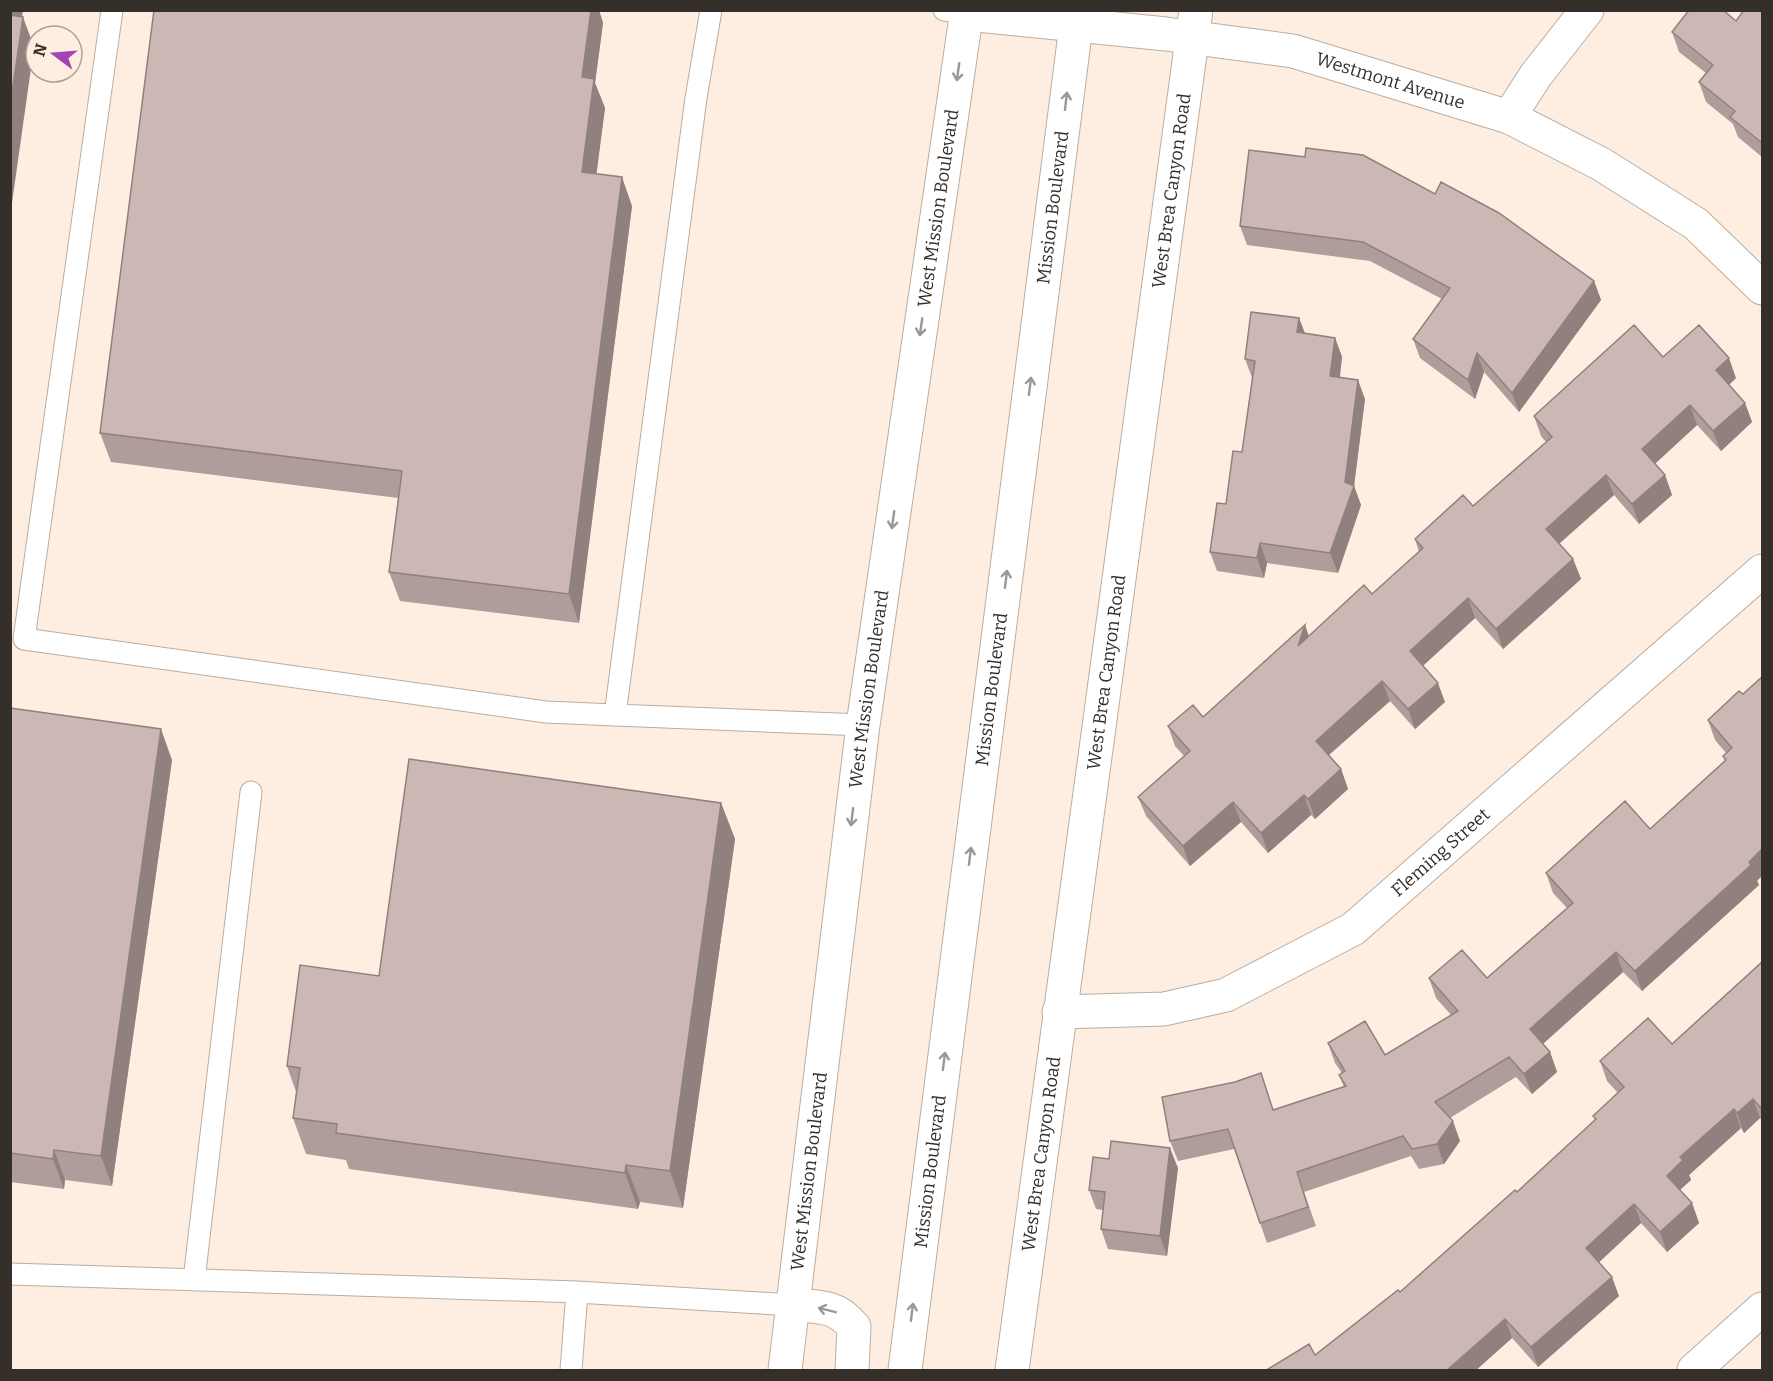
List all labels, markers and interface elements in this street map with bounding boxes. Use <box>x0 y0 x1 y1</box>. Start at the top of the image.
north arrow <box>24 24 84 84</box>
text: N <box>29 41 51 59</box>
street label: Westmont Avenue <box>1313 48 1468 114</box>
one-way arrow <box>953 61 964 81</box>
street label: West Brea Canyon Road <box>1147 91 1196 290</box>
one-way arrow <box>1061 92 1072 112</box>
street label: West Mission Boulevard <box>913 107 964 309</box>
street label: Mission Boulevard <box>1032 129 1074 285</box>
one-way arrow <box>916 317 927 336</box>
one-way arrow <box>1025 377 1036 396</box>
one-way arrow <box>887 510 898 529</box>
one-way arrow <box>1000 570 1011 590</box>
street label: West Brea Canyon Road <box>1082 573 1131 771</box>
street label: West Mission Boulevard <box>844 588 894 790</box>
street label: Mission Boulevard <box>971 611 1012 767</box>
street label: Fleming Street <box>1387 803 1495 901</box>
one-way arrow <box>846 807 857 827</box>
one-way arrow <box>965 847 976 867</box>
one-way arrow <box>938 1052 949 1072</box>
street label: West Brea Canyon Road <box>1017 1055 1065 1253</box>
street label: West Mission Boulevard <box>786 1071 832 1272</box>
street label: Mission Boulevard <box>910 1093 951 1250</box>
one-way arrow <box>818 1303 837 1315</box>
one-way arrow <box>907 1303 918 1323</box>

